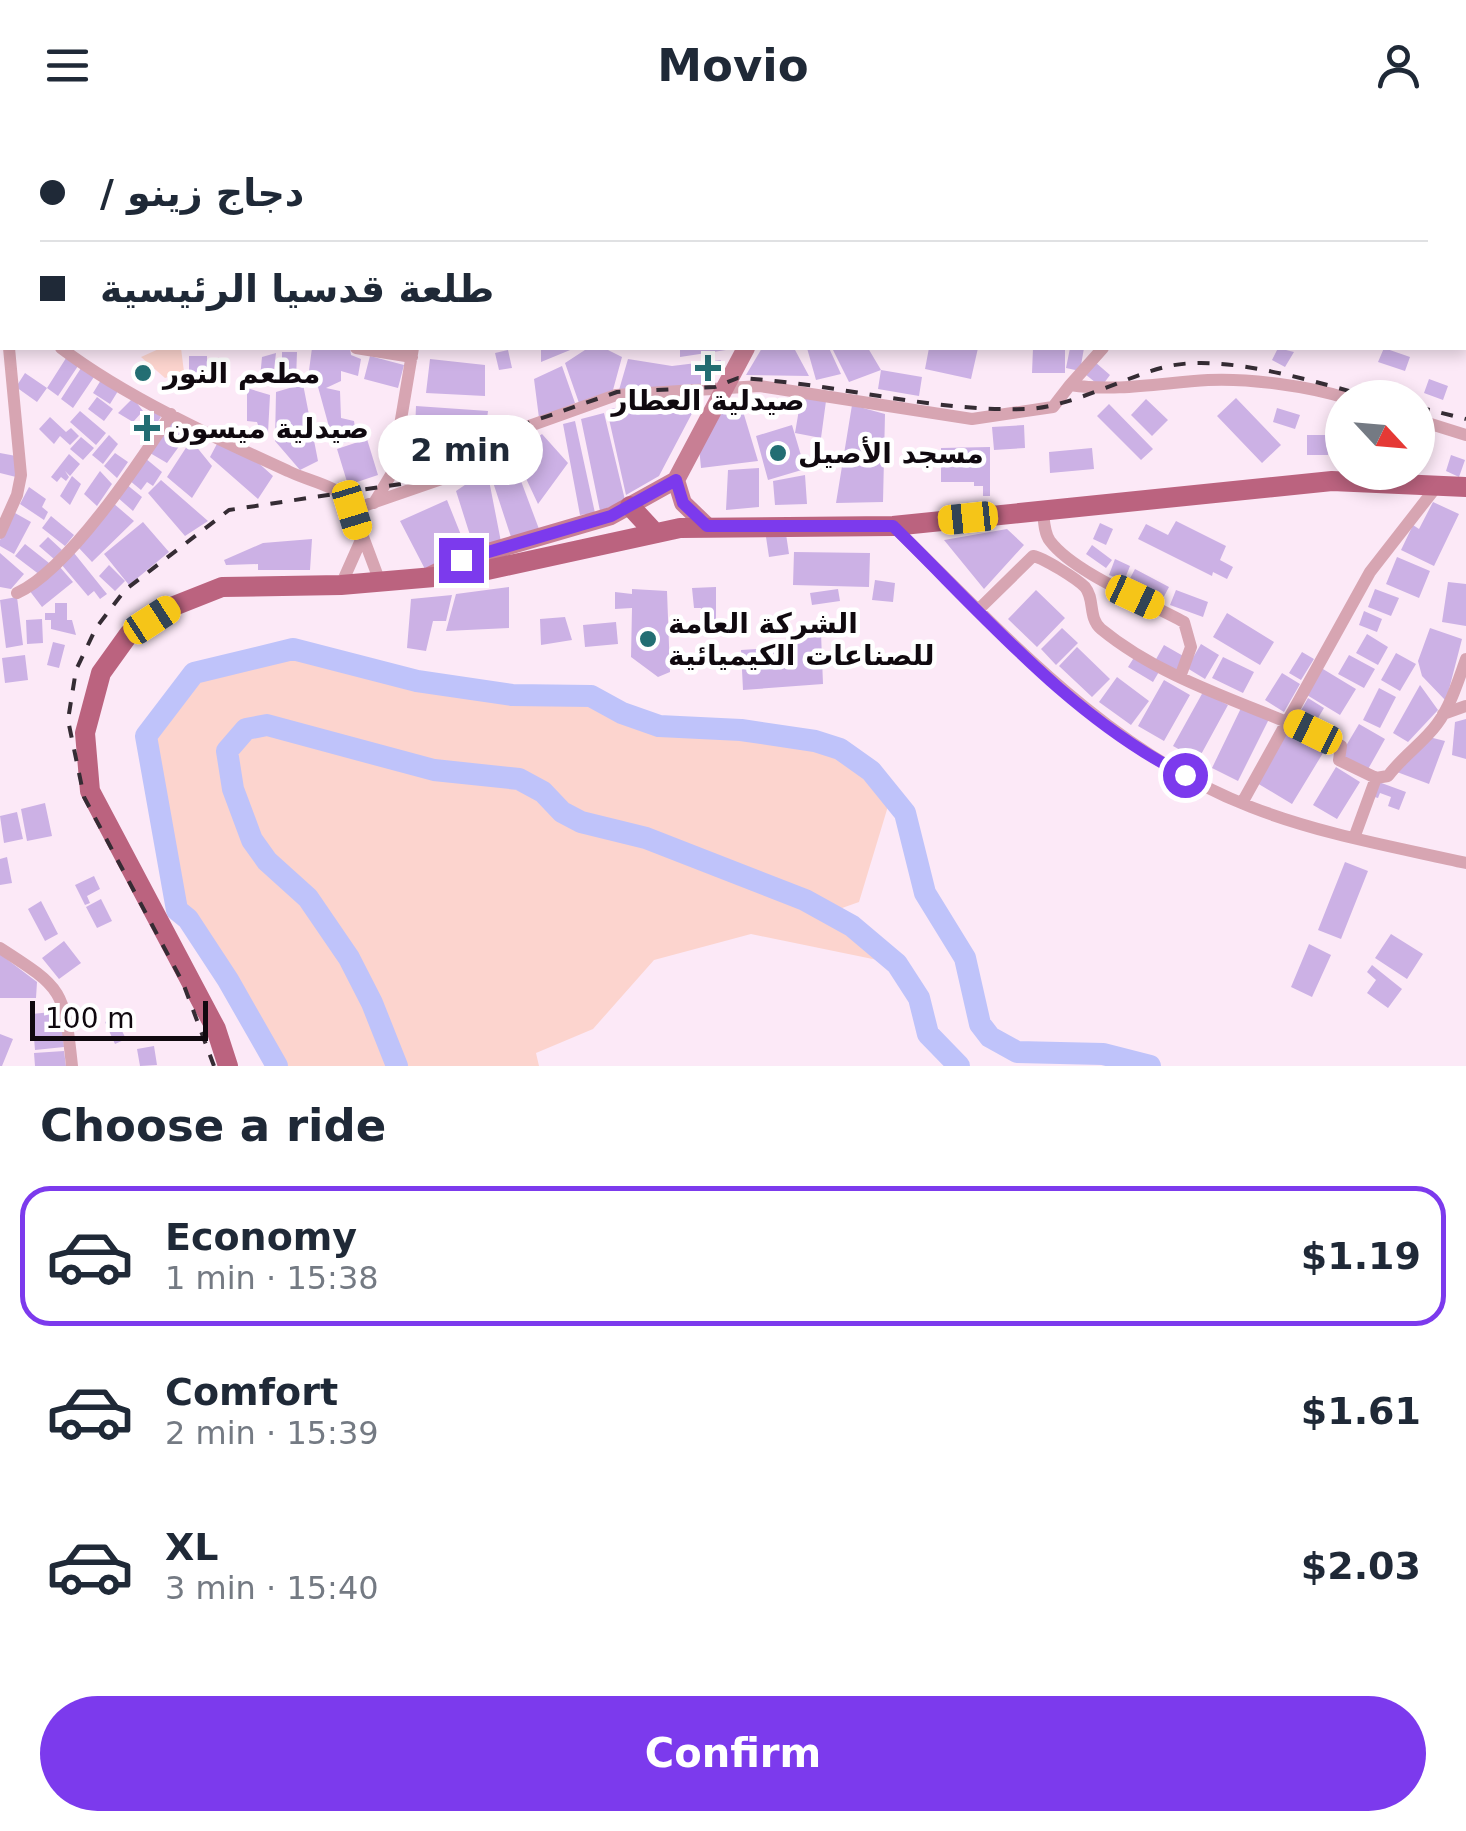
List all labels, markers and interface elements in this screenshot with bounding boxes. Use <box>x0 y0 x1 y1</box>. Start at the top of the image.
icon: menu <box>40 38 95 93</box>
icon: person <box>1371 38 1426 93</box>
text: Movio <box>657 39 809 92</box>
text: / دجاج زينو <box>100 171 304 215</box>
text: طلعة قدسيا الرئيسية <box>100 267 494 311</box>
place label: مطعم النور <box>161 357 320 390</box>
marker: صيدلية العطار <box>697 357 719 379</box>
marker: مطعم النور <box>132 362 154 384</box>
north arrow <box>1325 380 1435 490</box>
map controls <box>1325 380 1435 490</box>
place label: صيدلية العطار <box>609 384 805 417</box>
place label: صيدلية ميسون <box>167 412 369 445</box>
callout: 2 min <box>378 415 544 485</box>
marker: صيدلية ميسون <box>136 417 158 439</box>
text: 2 min <box>410 431 511 469</box>
place label: مسجد الأصيل <box>798 436 984 470</box>
marker: مسجد الأصيل <box>767 442 789 464</box>
car <box>329 477 375 543</box>
car <box>937 500 999 536</box>
route end <box>439 538 484 583</box>
car <box>1101 571 1169 623</box>
car <box>119 591 185 649</box>
place label: الشركة العامة للصناعات الكيميائية <box>668 607 934 672</box>
marker: الشركة العامة للصناعات الكيميائية <box>637 628 659 650</box>
car <box>1279 705 1347 759</box>
route start <box>1163 753 1208 798</box>
scale bar <box>30 996 208 1040</box>
text: 100 m <box>45 1002 135 1035</box>
text: Choose a ride <box>40 1099 386 1152</box>
icon: car <box>45 1211 135 1301</box>
text: Economy <box>165 1215 357 1259</box>
text: $1.19 <box>1301 1234 1421 1278</box>
text: 1 min · 15:38 <box>165 1259 379 1297</box>
icon: car <box>45 1366 135 1456</box>
text: Comfort <box>165 1370 338 1414</box>
text: $1.61 <box>1301 1389 1421 1433</box>
text: 2 min · 15:39 <box>165 1414 379 1452</box>
icon: car <box>45 1521 135 1611</box>
text: XL <box>165 1525 219 1569</box>
text: $2.03 <box>1301 1544 1421 1588</box>
text: 3 min · 15:40 <box>165 1569 379 1607</box>
button: Confirm <box>40 1696 1426 1811</box>

